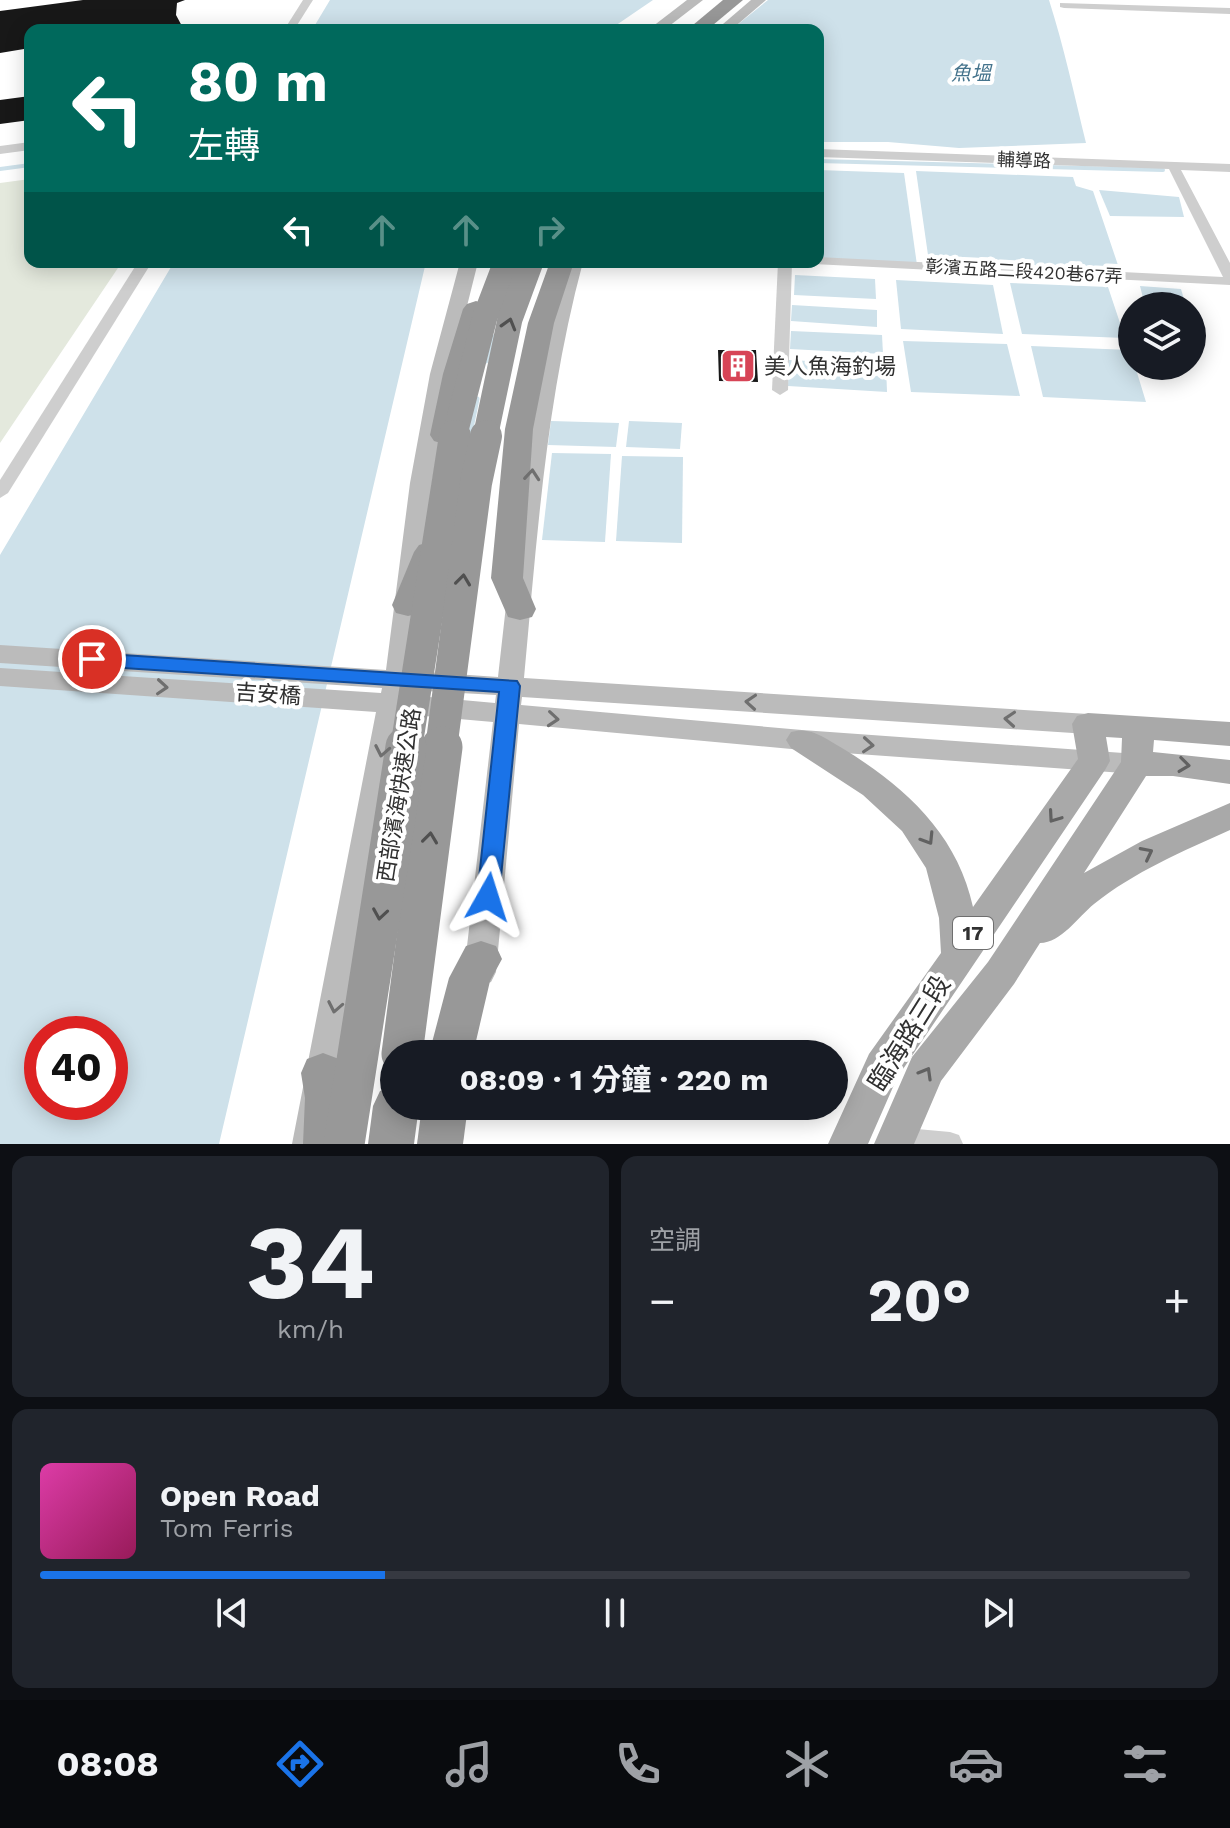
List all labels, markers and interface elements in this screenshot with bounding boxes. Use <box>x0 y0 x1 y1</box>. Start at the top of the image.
text: 80 m <box>188 49 328 115</box>
icon: left <box>56 56 160 160</box>
water label: 魚塭 <box>951 61 993 85</box>
text: 左轉 <box>188 125 260 167</box>
street label: 輔導路 <box>997 149 1051 171</box>
icon: left <box>276 208 320 252</box>
icon: ahead <box>360 208 404 252</box>
icon: ahead <box>444 208 488 252</box>
icon: right <box>528 208 572 252</box>
street label: 彰濱五路二段420巷67弄 <box>925 255 1123 287</box>
map controls <box>1118 292 1206 380</box>
button: layers <box>1118 292 1206 380</box>
one-way arrow <box>500 318 516 332</box>
building icon: 美人魚海釣場 <box>719 347 757 385</box>
place label: 美人魚海釣場 <box>764 354 896 379</box>
one-way arrow <box>524 468 541 481</box>
one-way arrow <box>455 573 472 586</box>
pin <box>58 625 126 693</box>
icon: arrive <box>70 637 114 681</box>
one-way arrow <box>156 678 169 695</box>
street label: 吉安橋 <box>234 679 302 709</box>
one-way arrow <box>744 693 757 710</box>
street label: 西部濱海快速公路 <box>373 706 425 884</box>
one-way arrow <box>547 710 560 727</box>
one-way arrow <box>1003 711 1016 728</box>
one-way arrow <box>862 736 875 753</box>
one-way arrow <box>375 745 392 758</box>
one-way arrow <box>1178 757 1191 774</box>
one-way arrow <box>1049 809 1064 823</box>
one-way arrow <box>421 831 438 845</box>
one-way arrow <box>918 831 933 845</box>
one-way arrow <box>1138 847 1153 863</box>
position arrow <box>446 855 530 939</box>
one-way arrow <box>372 907 389 921</box>
road number: 17 <box>953 917 993 949</box>
street label: 臨海路三段 <box>862 970 956 1096</box>
one-way arrow <box>327 1000 344 1014</box>
speed limit sign: 40 <box>24 1016 128 1120</box>
text: 08:09 · 1 分鐘 · 220 m <box>460 1062 768 1097</box>
one-way arrow <box>916 1067 932 1082</box>
text: 34 <box>246 1201 375 1323</box>
text: 空調 <box>649 1225 701 1255</box>
text: 20° <box>867 1265 972 1336</box>
text: − <box>649 1275 676 1327</box>
text: + <box>1163 1275 1190 1327</box>
text: km/h <box>277 1314 344 1344</box>
text: Open Road <box>160 1478 320 1513</box>
text: Tom Ferris <box>160 1513 293 1543</box>
icon: previous <box>210 1591 254 1635</box>
icon: pause <box>593 1591 637 1635</box>
icon: next <box>976 1591 1020 1635</box>
icon: directions <box>272 1736 328 1792</box>
icon: music <box>441 1736 497 1792</box>
icon: phone <box>610 1736 666 1792</box>
icon: climate <box>779 1736 835 1792</box>
icon: car <box>948 1736 1004 1792</box>
icon: filters <box>1117 1736 1173 1792</box>
text: 08:08 <box>57 1743 159 1785</box>

